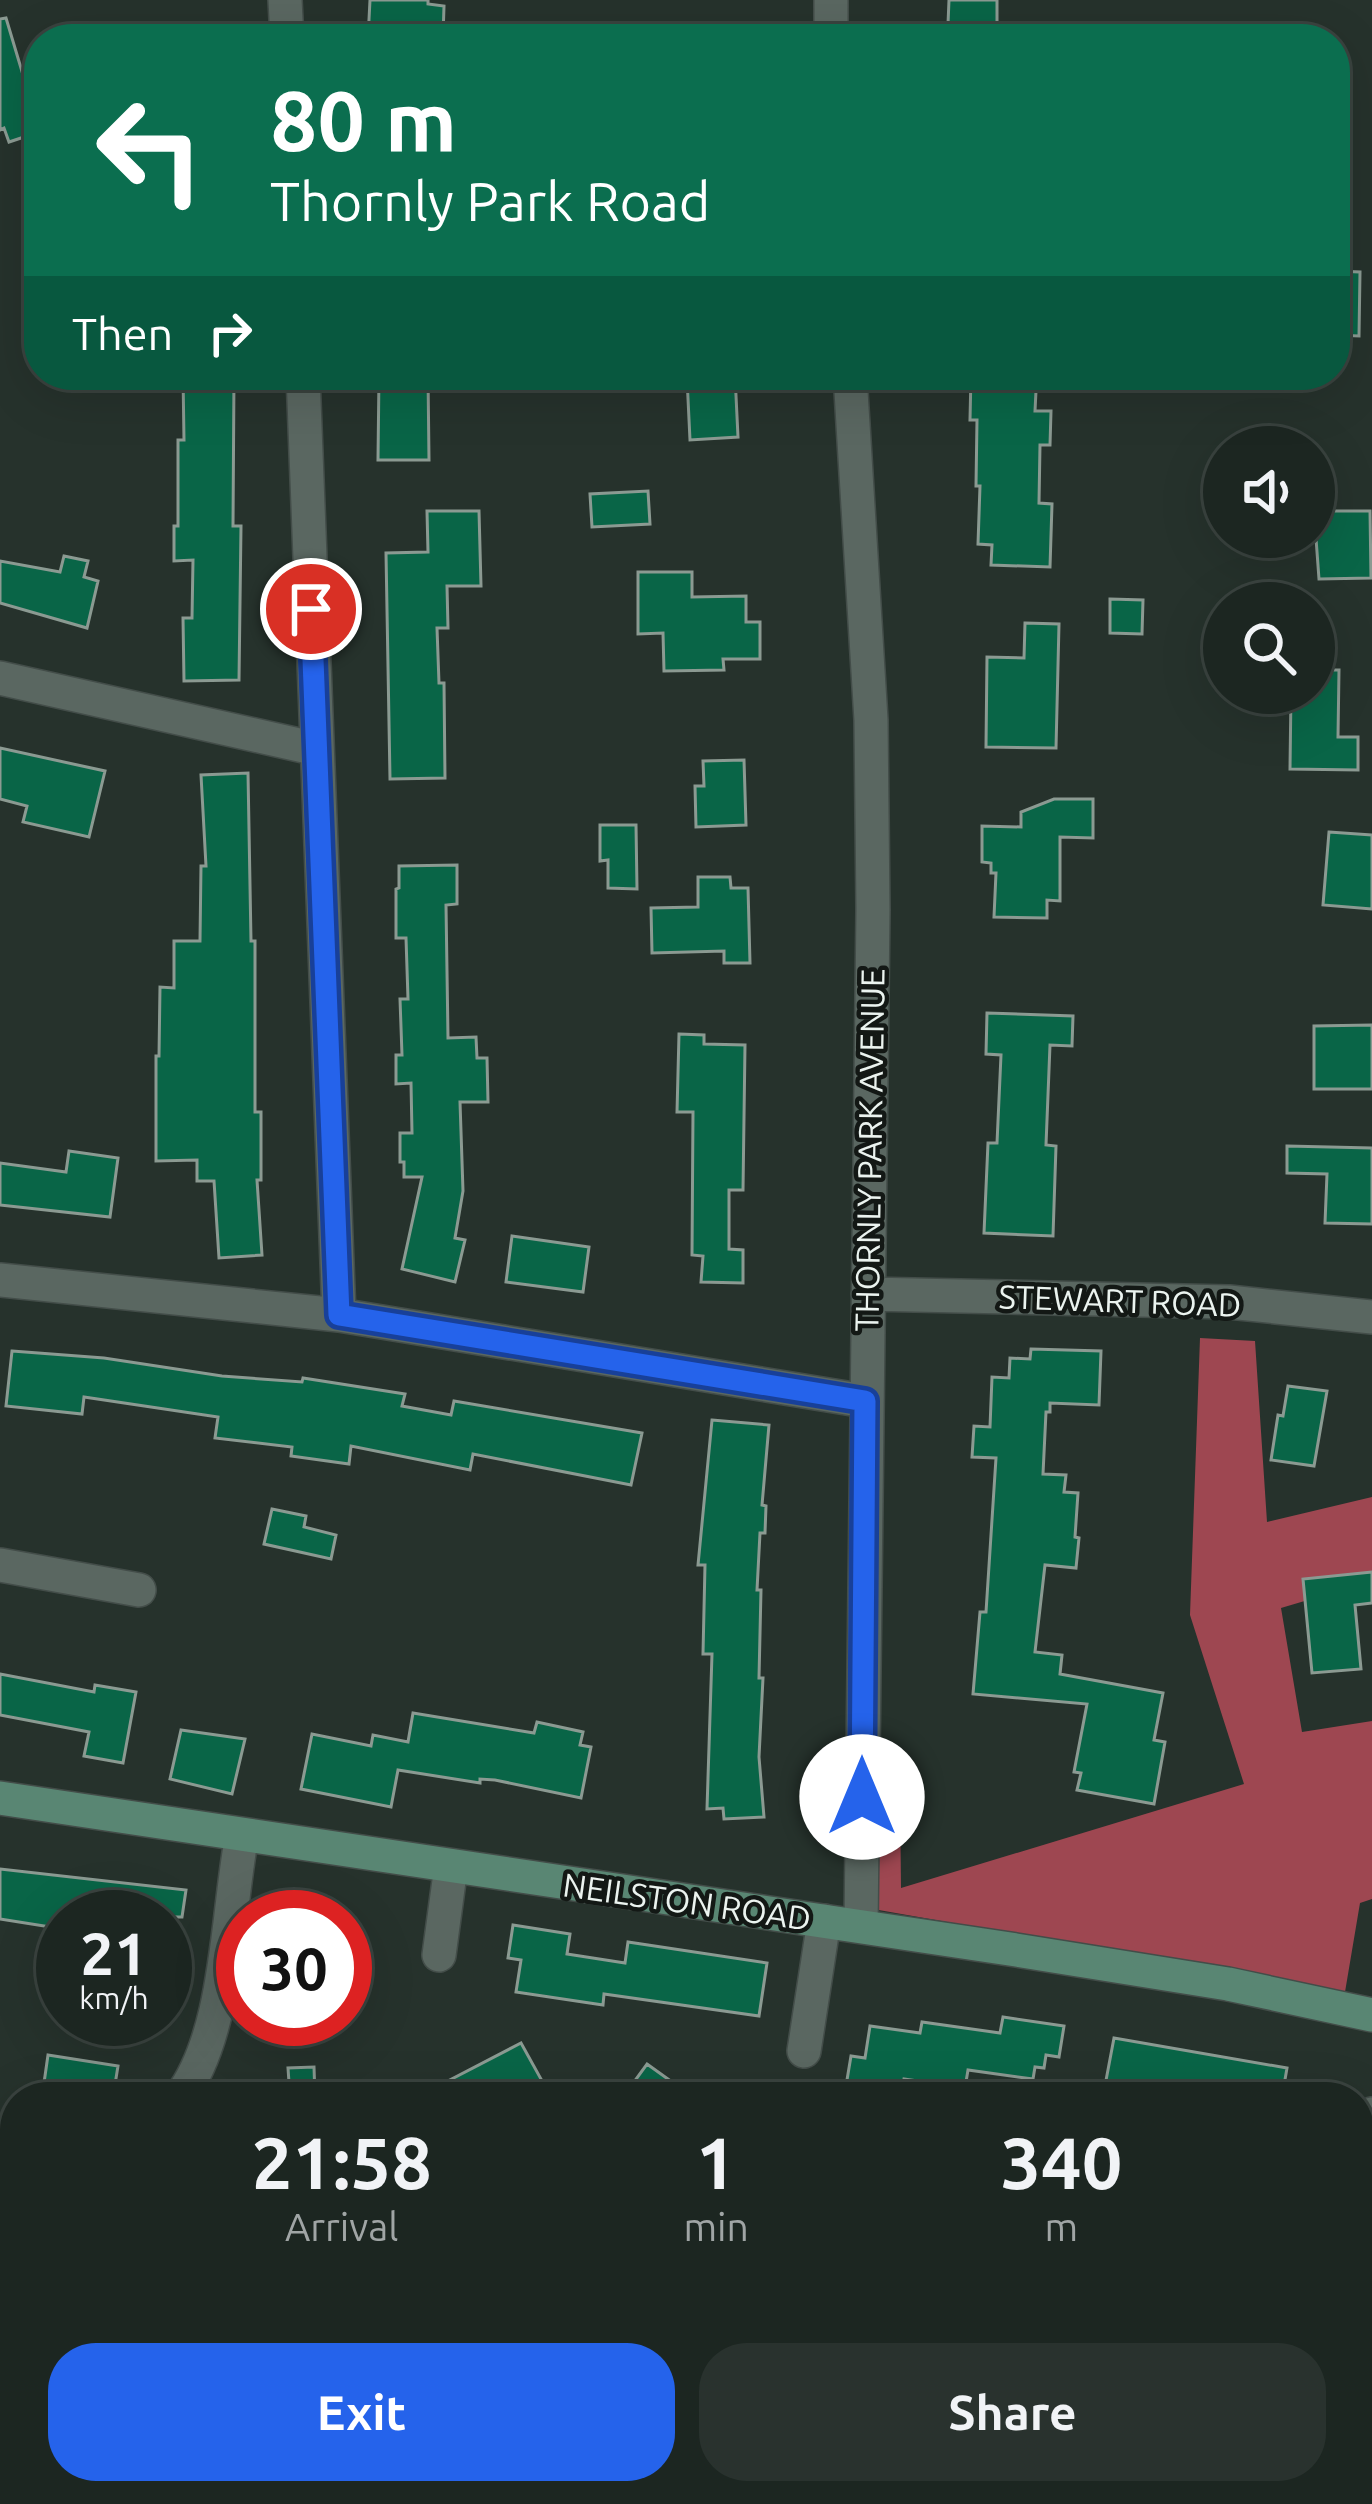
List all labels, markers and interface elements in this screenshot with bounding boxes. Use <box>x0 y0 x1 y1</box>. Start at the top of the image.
icon: left <box>72 72 228 228</box>
text: 80 m <box>270 73 457 167</box>
text: Thornly Park Road <box>270 171 710 231</box>
icon: right <box>197 300 263 366</box>
text: Then <box>72 308 173 359</box>
map controls <box>1203 426 1335 714</box>
button: sound <box>1203 426 1335 558</box>
pin <box>260 558 362 660</box>
icon: arrive <box>278 576 344 642</box>
button: search <box>1203 582 1335 714</box>
street label: THORNLY PARK AVENUE <box>847 968 891 1332</box>
street label: STEWART ROAD <box>998 1277 1242 1323</box>
position arrow <box>799 1734 925 1860</box>
street label: NEILSTON ROAD <box>561 1865 813 1937</box>
speed limit sign: 30 <box>216 1890 372 2046</box>
text: 21 <box>80 1919 148 1986</box>
text: km/h <box>79 1981 149 2015</box>
text: 21:58 <box>252 2122 432 2203</box>
text: 1 <box>696 2122 736 2203</box>
text: 340 <box>1000 2122 1122 2203</box>
text: Arrival <box>285 2205 399 2248</box>
text: min <box>683 2205 749 2248</box>
text: m <box>1045 2205 1078 2248</box>
button: Exit <box>48 2343 675 2481</box>
button: Share <box>699 2343 1326 2481</box>

